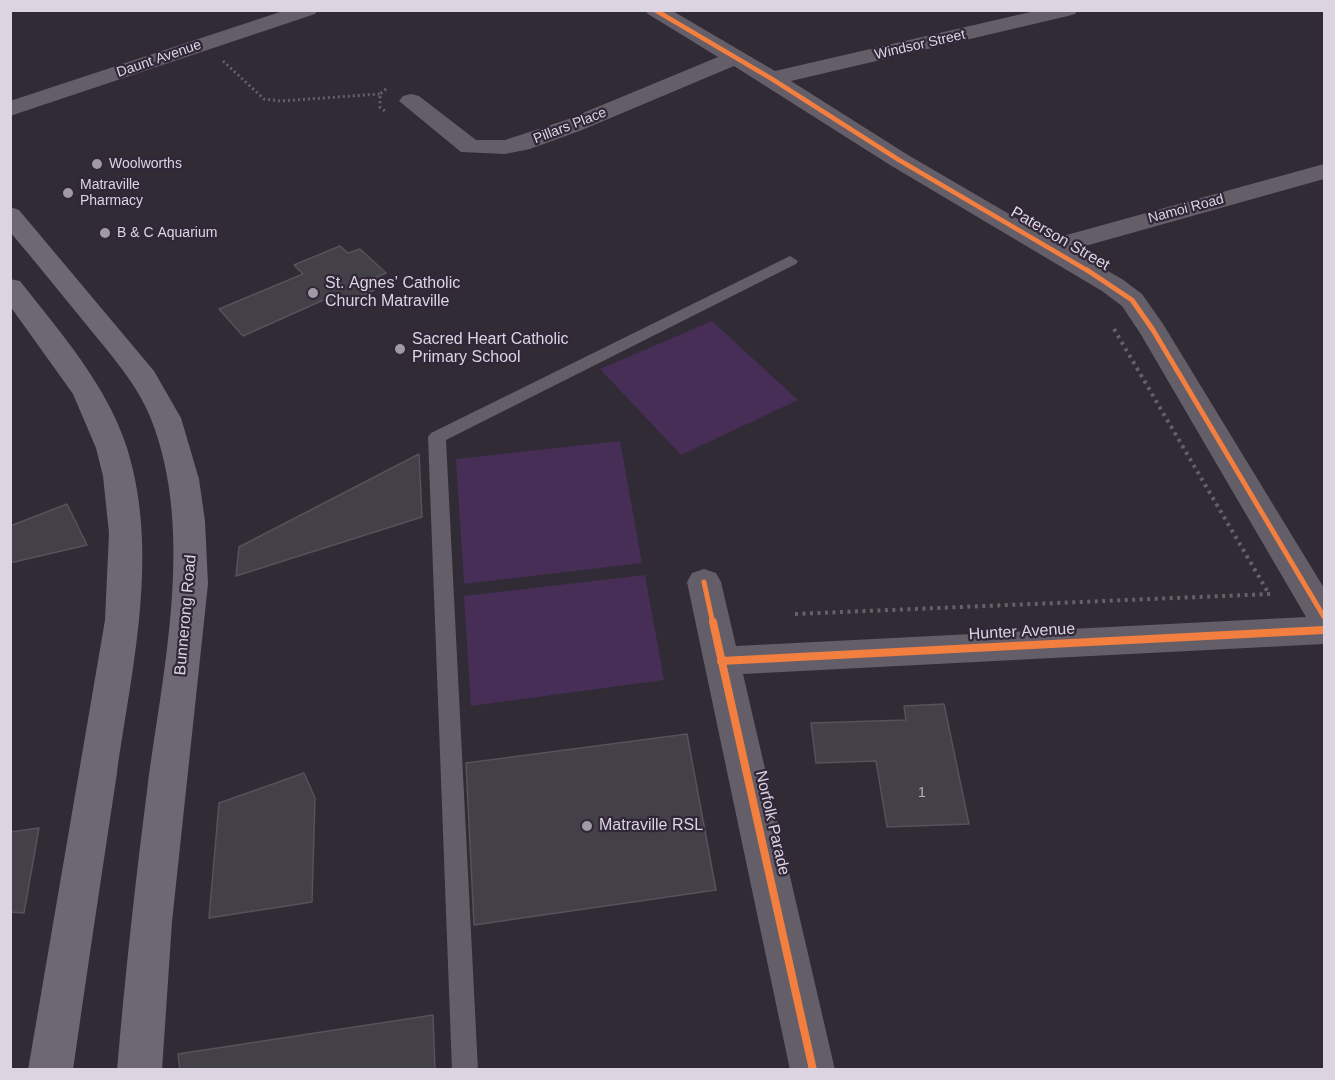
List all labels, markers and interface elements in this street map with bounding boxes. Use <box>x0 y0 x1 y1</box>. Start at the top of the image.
street label: Windsor Street <box>873 26 967 64</box>
street label: Daunt Avenue <box>114 37 204 81</box>
street label: Pillars Place <box>531 104 609 148</box>
place label: Woolworths <box>109 156 182 172</box>
marker: Woolworths <box>90 157 104 171</box>
place label: Matraville Pharmacy <box>80 177 143 210</box>
marker: Matraville Pharmacy <box>61 186 75 200</box>
street label: Namoi Road <box>1146 191 1226 227</box>
street label: Paterson Street <box>1007 203 1113 275</box>
place label: B & C Aquarium <box>117 225 217 241</box>
marker: B & C Aquarium <box>98 226 112 240</box>
place label: St. Agnes’ Catholic Church Matraville <box>325 274 460 312</box>
marker: St. Agnes’ Catholic Church Matraville <box>306 286 320 300</box>
place label: Sacred Heart Catholic Primary School <box>412 330 569 368</box>
marker: Sacred Heart Catholic Primary School <box>393 342 407 356</box>
street label: Bunnerong Road <box>171 554 201 676</box>
street label: Hunter Avenue <box>968 620 1076 644</box>
street label: Norfolk Parade <box>751 769 793 877</box>
house number: 1 <box>918 785 926 801</box>
place label: Matraville RSL <box>599 816 703 836</box>
marker: Matraville RSL <box>580 819 594 833</box>

